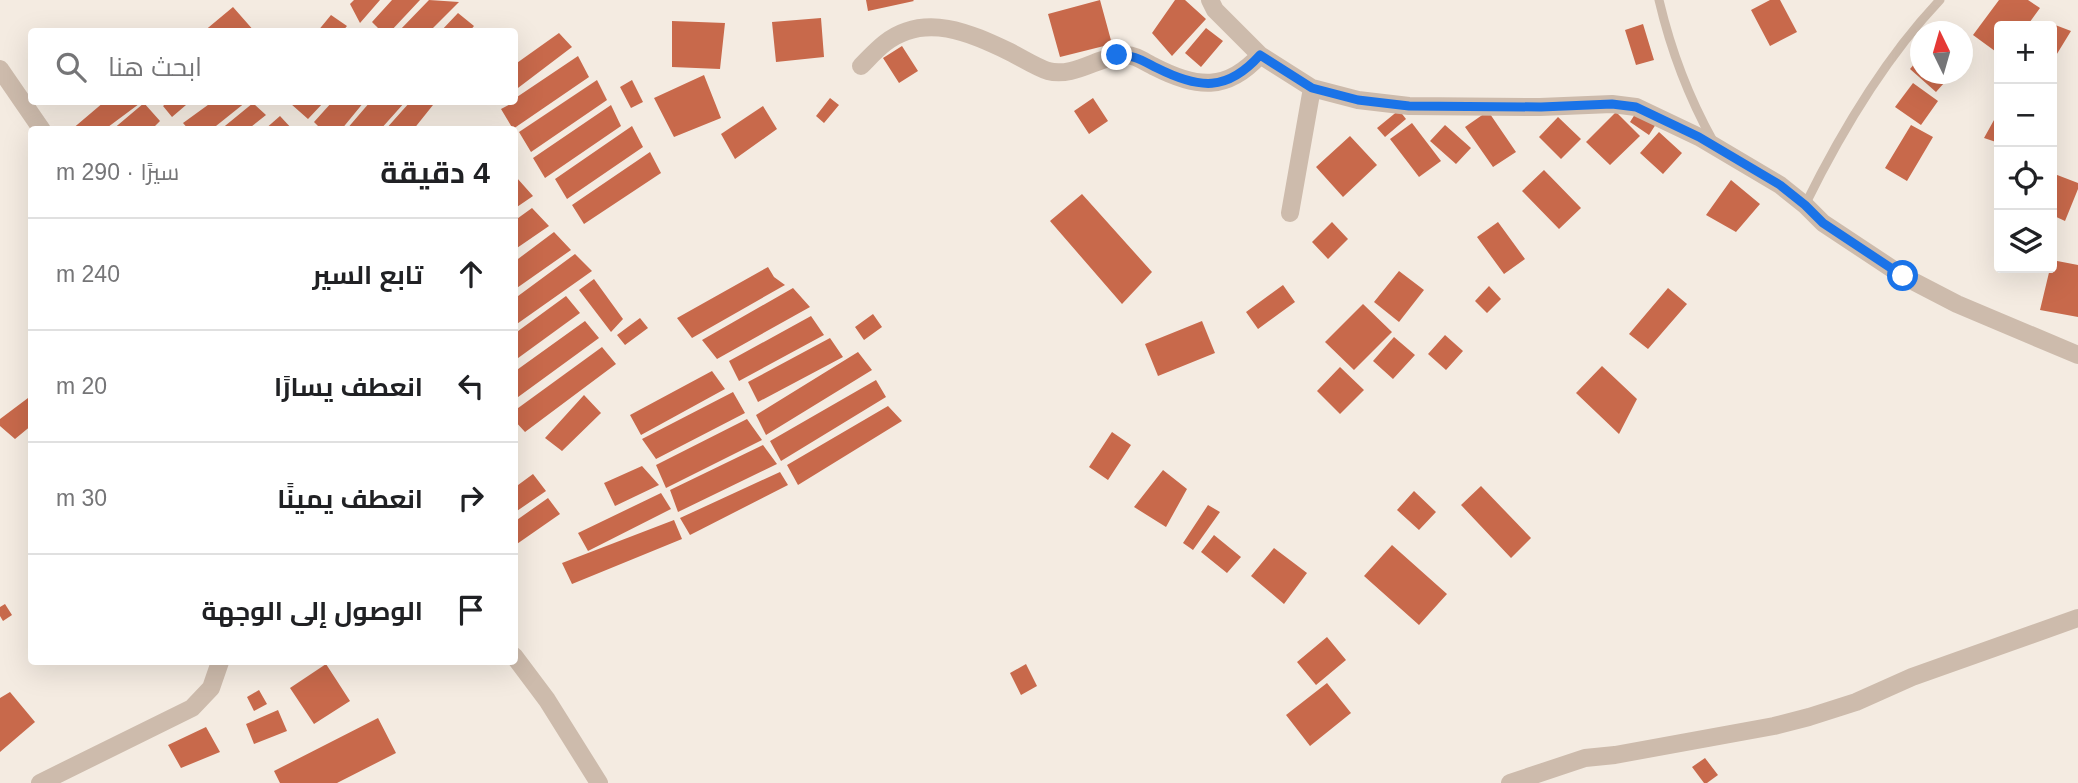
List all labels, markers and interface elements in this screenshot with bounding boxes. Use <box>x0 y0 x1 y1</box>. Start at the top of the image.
north arrow <box>1910 21 1973 84</box>
map controls <box>1994 21 2057 273</box>
button: + <box>1994 21 2057 84</box>
search box <box>28 28 518 105</box>
route end <box>1101 39 1132 70</box>
icon: search <box>52 48 90 86</box>
text: ابحث هنا <box>108 52 202 82</box>
button: − <box>1994 84 2057 147</box>
button: locate <box>1994 147 2057 210</box>
text: 4 دقيقة <box>380 156 490 189</box>
text: سيرًا · 290 m <box>56 159 179 185</box>
button: layers <box>1994 210 2057 273</box>
icon: ahead <box>452 255 490 293</box>
text: تابع السير <box>312 260 423 290</box>
route start <box>1887 260 1918 291</box>
text: 240 m <box>56 261 120 287</box>
icon: left <box>452 367 490 405</box>
text: انعطف يسارًا <box>274 372 423 402</box>
text: 20 m <box>56 373 107 399</box>
icon: right <box>452 479 490 517</box>
text: انعطف يمينًا <box>277 484 423 514</box>
text: 30 m <box>56 485 107 511</box>
icon: arrive <box>452 591 490 629</box>
text: الوصول إلى الوجهة <box>201 596 423 626</box>

